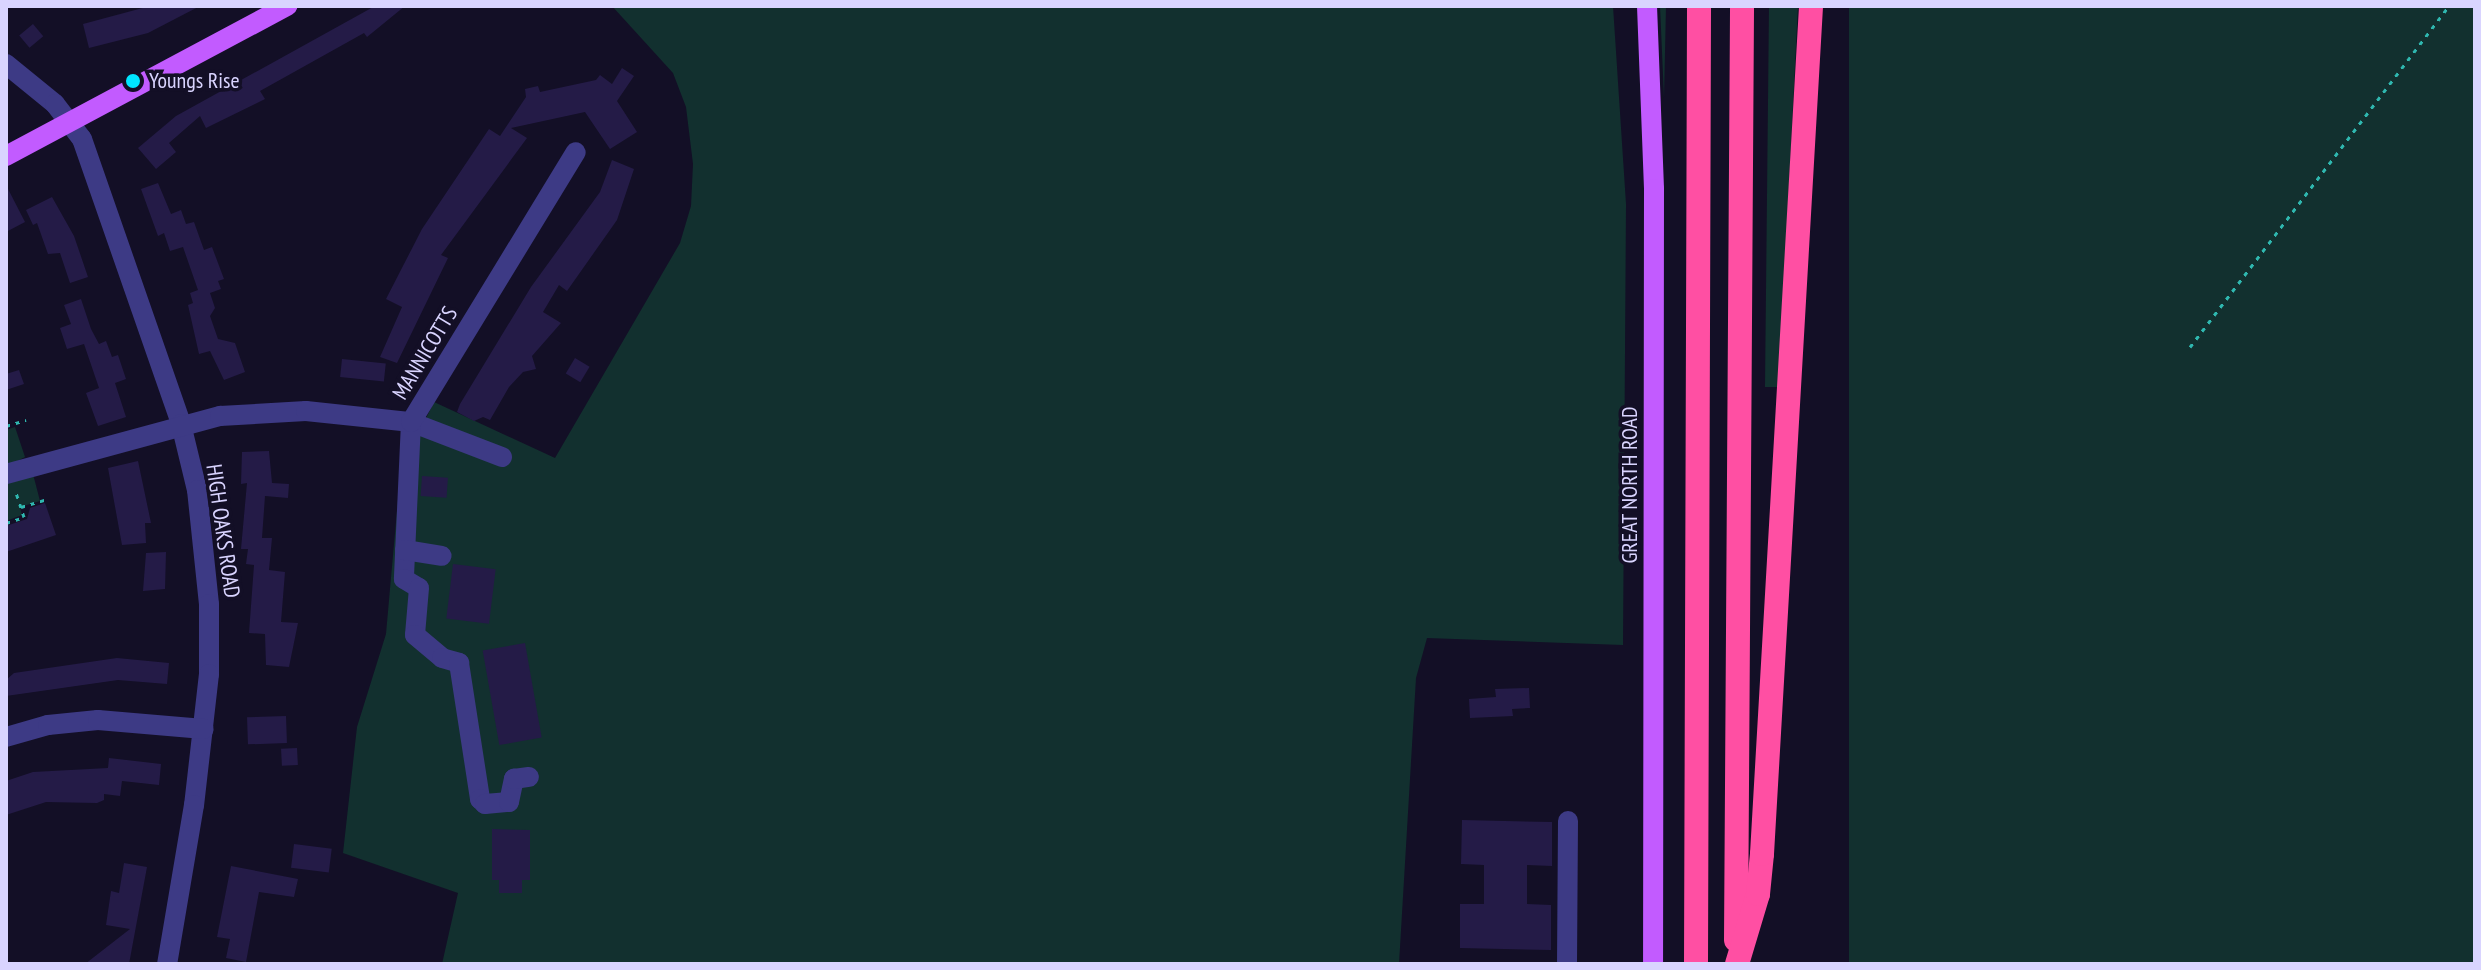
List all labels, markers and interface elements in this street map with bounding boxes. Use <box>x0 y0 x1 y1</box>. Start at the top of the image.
place label: Youngs Rise <box>149 68 240 94</box>
marker: Youngs Rise <box>124 72 142 90</box>
street label: MANNICOTTS <box>387 302 463 404</box>
street label: GREAT NORTH ROAD <box>1617 406 1643 564</box>
street label: HIGH OAKS ROAD <box>201 462 245 600</box>

